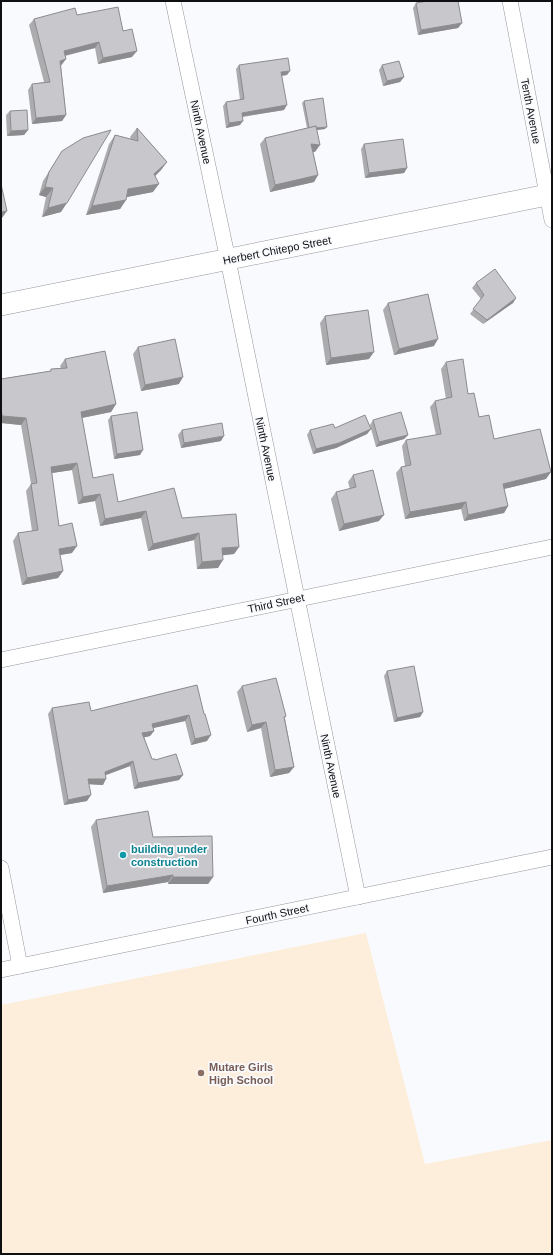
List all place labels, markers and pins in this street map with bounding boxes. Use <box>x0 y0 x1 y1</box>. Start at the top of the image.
place label: building under construction <box>131 843 208 868</box>
marker: building under construction <box>118 850 128 860</box>
place label: Mutare Girls High School <box>209 1061 273 1086</box>
marker: Mutare Girls High School <box>196 1068 206 1078</box>

